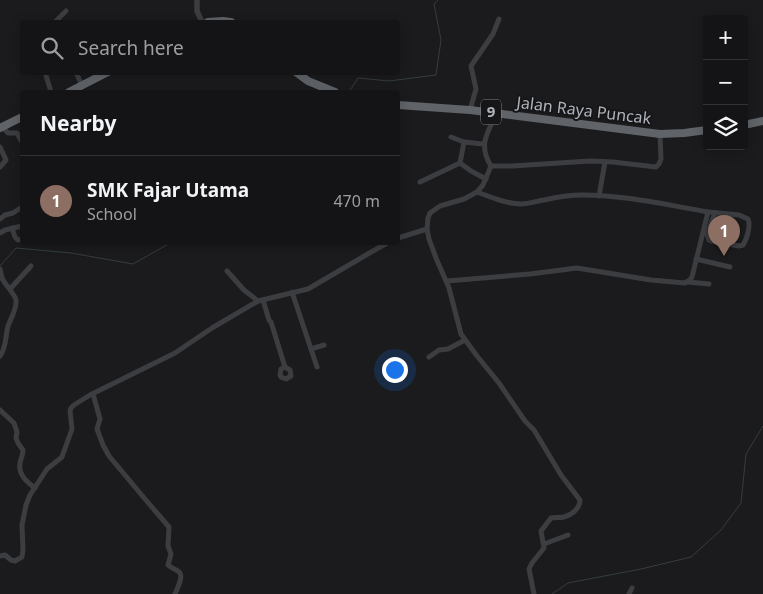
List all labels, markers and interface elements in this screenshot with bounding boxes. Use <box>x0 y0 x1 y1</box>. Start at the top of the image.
map controls <box>703 15 748 150</box>
button: + <box>703 15 748 60</box>
search box <box>20 20 400 75</box>
icon: search <box>38 34 66 62</box>
text: Search here <box>78 35 184 61</box>
button: − <box>703 60 748 105</box>
street label: Jalan Raya Puncak <box>513 91 653 129</box>
road number: 9 <box>481 100 501 124</box>
button: layers <box>703 105 748 150</box>
text: Nearby <box>40 109 116 137</box>
text: SMK Fajar Utama <box>87 177 249 203</box>
text: 1 <box>51 190 61 212</box>
text: 470 m <box>333 190 380 212</box>
text: School <box>87 203 137 225</box>
pin: 1 <box>708 215 740 256</box>
your location <box>382 357 408 383</box>

